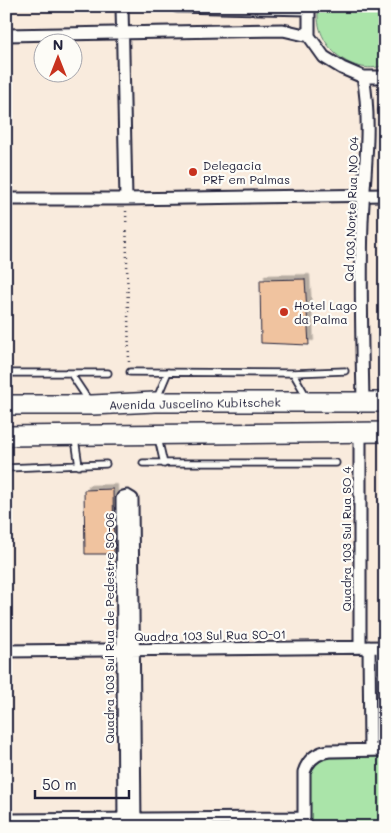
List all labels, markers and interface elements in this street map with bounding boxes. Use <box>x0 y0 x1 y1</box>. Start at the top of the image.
north arrow <box>32 32 82 82</box>
text: N <box>53 35 63 54</box>
street label: Qd 103 Norte Rua NO 04 <box>340 136 362 282</box>
place label: Delegacia PRF em Palmas <box>203 157 290 187</box>
marker: Delegacia PRF em Palmas <box>187 166 199 178</box>
place label: Hotel Lago da Palma <box>294 297 357 327</box>
marker: Hotel Lago da Palma <box>278 306 290 318</box>
street label: Avenida Juscelino Kubitschek <box>109 394 281 412</box>
street label: Quadra 103 Sul Rua SO 4 <box>338 467 354 611</box>
street label: Quadra 103 Sul Rua de Pedestre SO-06 <box>101 513 117 743</box>
street label: Quadra 103 Sul Rua SO-01 <box>134 626 286 644</box>
scale bar <box>35 768 129 800</box>
text: 50 m <box>42 774 77 794</box>

